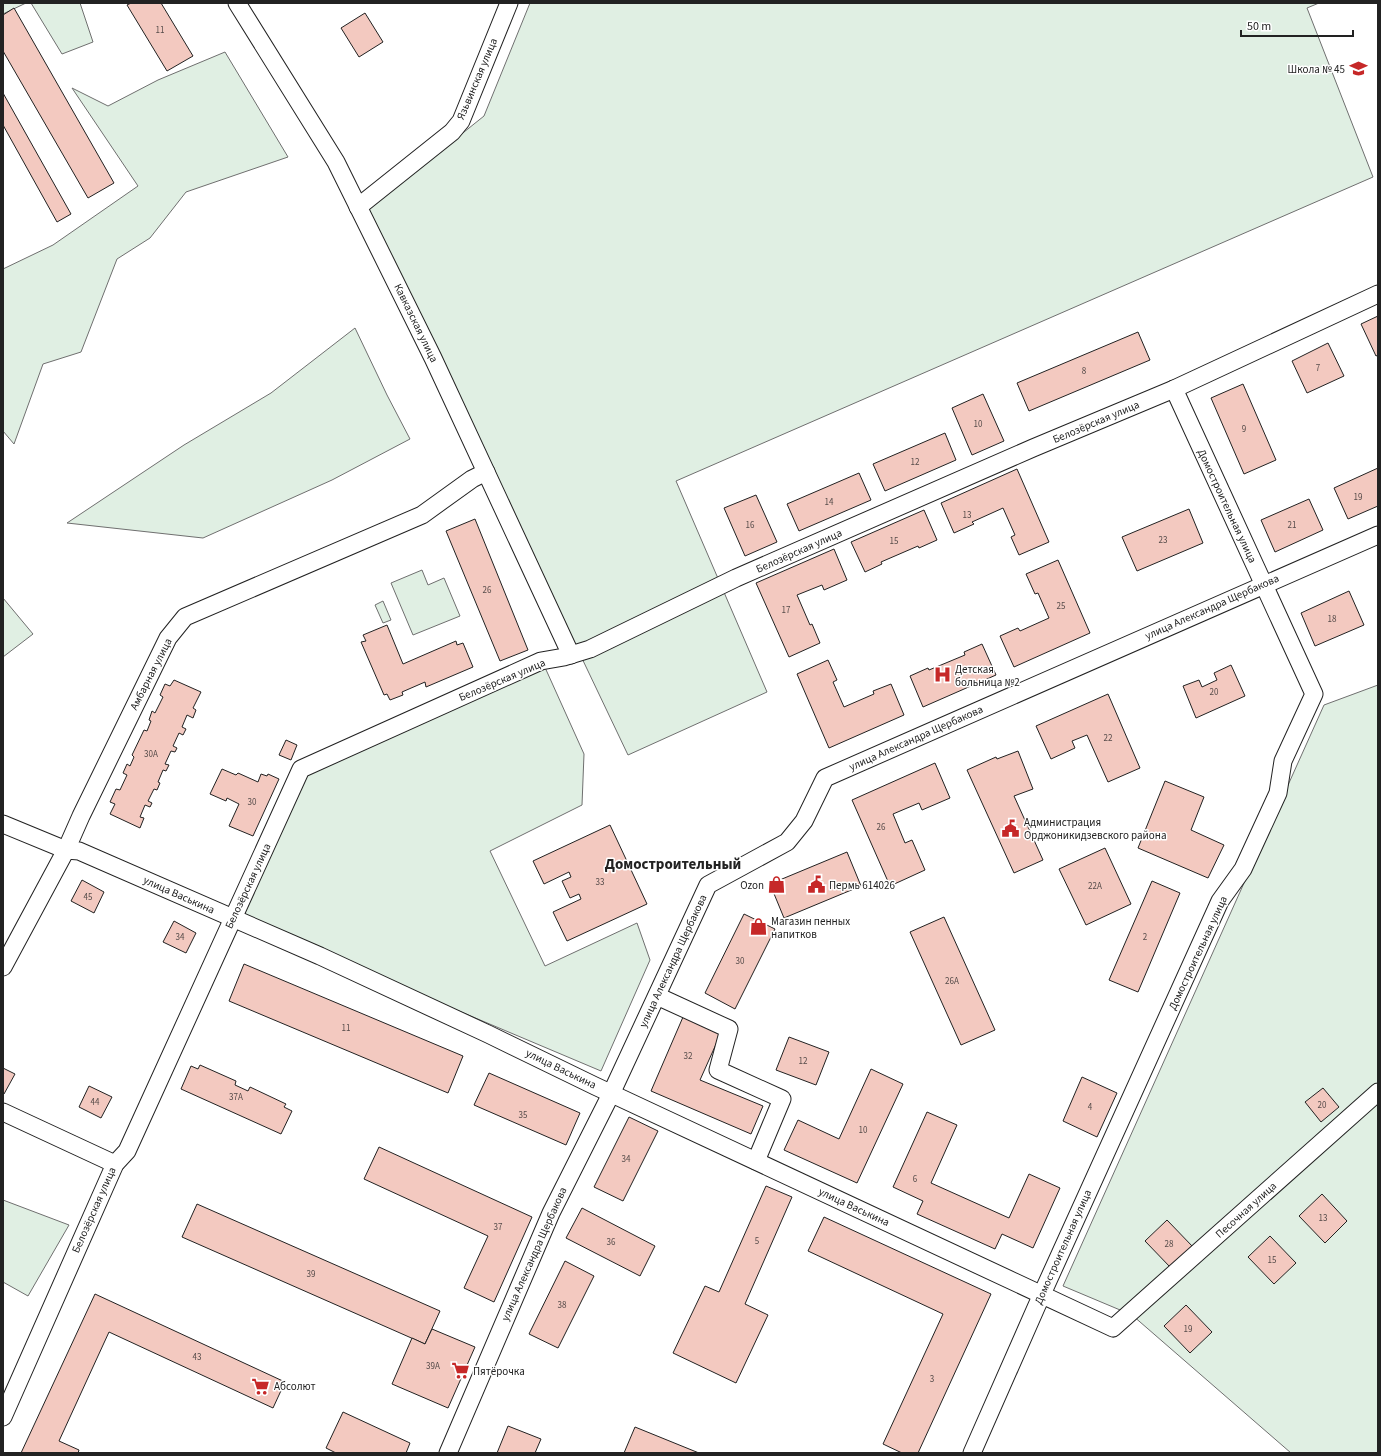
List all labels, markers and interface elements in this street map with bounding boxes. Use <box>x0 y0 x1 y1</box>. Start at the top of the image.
scale bar <box>1241 12 1353 38</box>
text: 50 m <box>1247 18 1271 35</box>
house number: 11 <box>156 24 164 37</box>
street label: Язьвинская улица <box>453 36 501 122</box>
school or university icon: Школа № 45 <box>1348 59 1368 79</box>
place label: Школа № 45 <box>1288 62 1345 77</box>
street label: Кавказская улица <box>390 281 442 365</box>
house number: 7 <box>1316 362 1321 375</box>
house number: 8 <box>1082 365 1087 378</box>
street label: Белозёрская улица <box>1050 397 1142 447</box>
house number: 10 <box>974 418 983 431</box>
house number: 9 <box>1242 423 1247 436</box>
street label: Домостроительная улица <box>1194 447 1260 565</box>
house number: 12 <box>911 456 920 469</box>
house number: 19 <box>1354 491 1363 504</box>
house number: 14 <box>825 496 834 509</box>
house number: 13 <box>963 509 972 522</box>
house number: 16 <box>746 519 755 532</box>
house number: 21 <box>1288 519 1296 532</box>
street label: Белозёрская улица <box>754 525 844 577</box>
house number: 23 <box>1159 534 1168 547</box>
house number: 15 <box>890 535 899 548</box>
street label: улица Александра Щербакова <box>1143 571 1281 643</box>
house number: 26 <box>483 584 492 597</box>
house number: 25 <box>1057 600 1066 613</box>
house number: 17 <box>782 604 791 617</box>
house number: 18 <box>1328 613 1337 626</box>
street label: Амбарная улица <box>126 635 176 713</box>
street label: Белозёрская улица <box>456 655 548 705</box>
place label: Детская больница №2 <box>955 662 1020 690</box>
hospital icon: Детская больница №2 <box>932 665 952 685</box>
house number: 20 <box>1210 686 1219 699</box>
street label: улица Александра Щербакова <box>847 702 985 774</box>
house number: 22 <box>1104 732 1113 745</box>
house number: 30А <box>144 748 158 761</box>
house number: 30 <box>248 796 257 809</box>
place label: Администрация Орджоникидзевского района <box>1024 815 1167 843</box>
public building icon: Администрация Орджоникидзевского района <box>1001 818 1021 838</box>
house number: 26 <box>877 821 886 834</box>
street label: Белозёрская улица <box>222 841 274 931</box>
district label: Домостроительный <box>605 854 741 875</box>
street label: улица Васькина <box>141 873 217 917</box>
shop icon: Ozon <box>767 875 787 895</box>
public building icon: Пермь 614026 <box>806 875 826 895</box>
house number: 33 <box>596 876 605 889</box>
place label: Ozon <box>740 878 764 893</box>
place label: Пермь 614026 <box>829 878 896 893</box>
house number: 22А <box>1088 880 1102 893</box>
house number: 45 <box>84 891 93 904</box>
street label: улица Александра Щербакова <box>636 892 710 1030</box>
street label: Домостроительная улица <box>1165 894 1231 1012</box>
place label: Магазин пенных напитков <box>771 914 850 942</box>
shop icon: Магазин пенных напитков <box>748 917 768 937</box>
house number: 34 <box>176 931 185 944</box>
house number: 2 <box>1143 931 1148 944</box>
house number: 30 <box>736 955 745 968</box>
house number: 26А <box>945 975 959 988</box>
house number: 11 <box>342 1022 350 1035</box>
street label: улица Васькина <box>523 1045 599 1093</box>
house number: 32 <box>684 1050 693 1063</box>
house number: 12 <box>799 1055 808 1068</box>
house number: 37А <box>229 1091 243 1104</box>
house number: 44 <box>91 1096 100 1109</box>
house number: 20 <box>1318 1099 1327 1112</box>
house number: 4 <box>1088 1101 1093 1114</box>
house number: 35 <box>519 1109 528 1122</box>
house number: 10 <box>859 1124 868 1137</box>
house number: 34 <box>622 1153 631 1166</box>
street label: Белозёрская улица <box>68 1165 120 1255</box>
house number: 6 <box>913 1173 918 1186</box>
street label: Песочная улица <box>1212 1179 1280 1241</box>
street label: улица Васькина <box>816 1184 892 1230</box>
street label: улица Александра Щербакова <box>498 1185 570 1323</box>
street label: Домостроительная улица <box>1031 1187 1095 1307</box>
house number: 13 <box>1319 1212 1328 1225</box>
house number: 37 <box>494 1221 503 1234</box>
house number: 5 <box>755 1235 760 1248</box>
house number: 36 <box>607 1236 616 1249</box>
house number: 28 <box>1165 1238 1174 1251</box>
house number: 15 <box>1268 1254 1277 1267</box>
house number: 39 <box>307 1268 316 1281</box>
house number: 38 <box>558 1299 567 1312</box>
house number: 19 <box>1184 1323 1193 1336</box>
house number: 43 <box>193 1351 202 1364</box>
house number: 39А <box>426 1360 440 1373</box>
supermarket icon: Пятёрочка <box>450 1361 470 1381</box>
place label: Пятёрочка <box>473 1364 525 1379</box>
house number: 3 <box>930 1373 935 1386</box>
supermarket icon: Абсолют <box>251 1376 271 1396</box>
place label: Абсолют <box>274 1379 316 1394</box>

